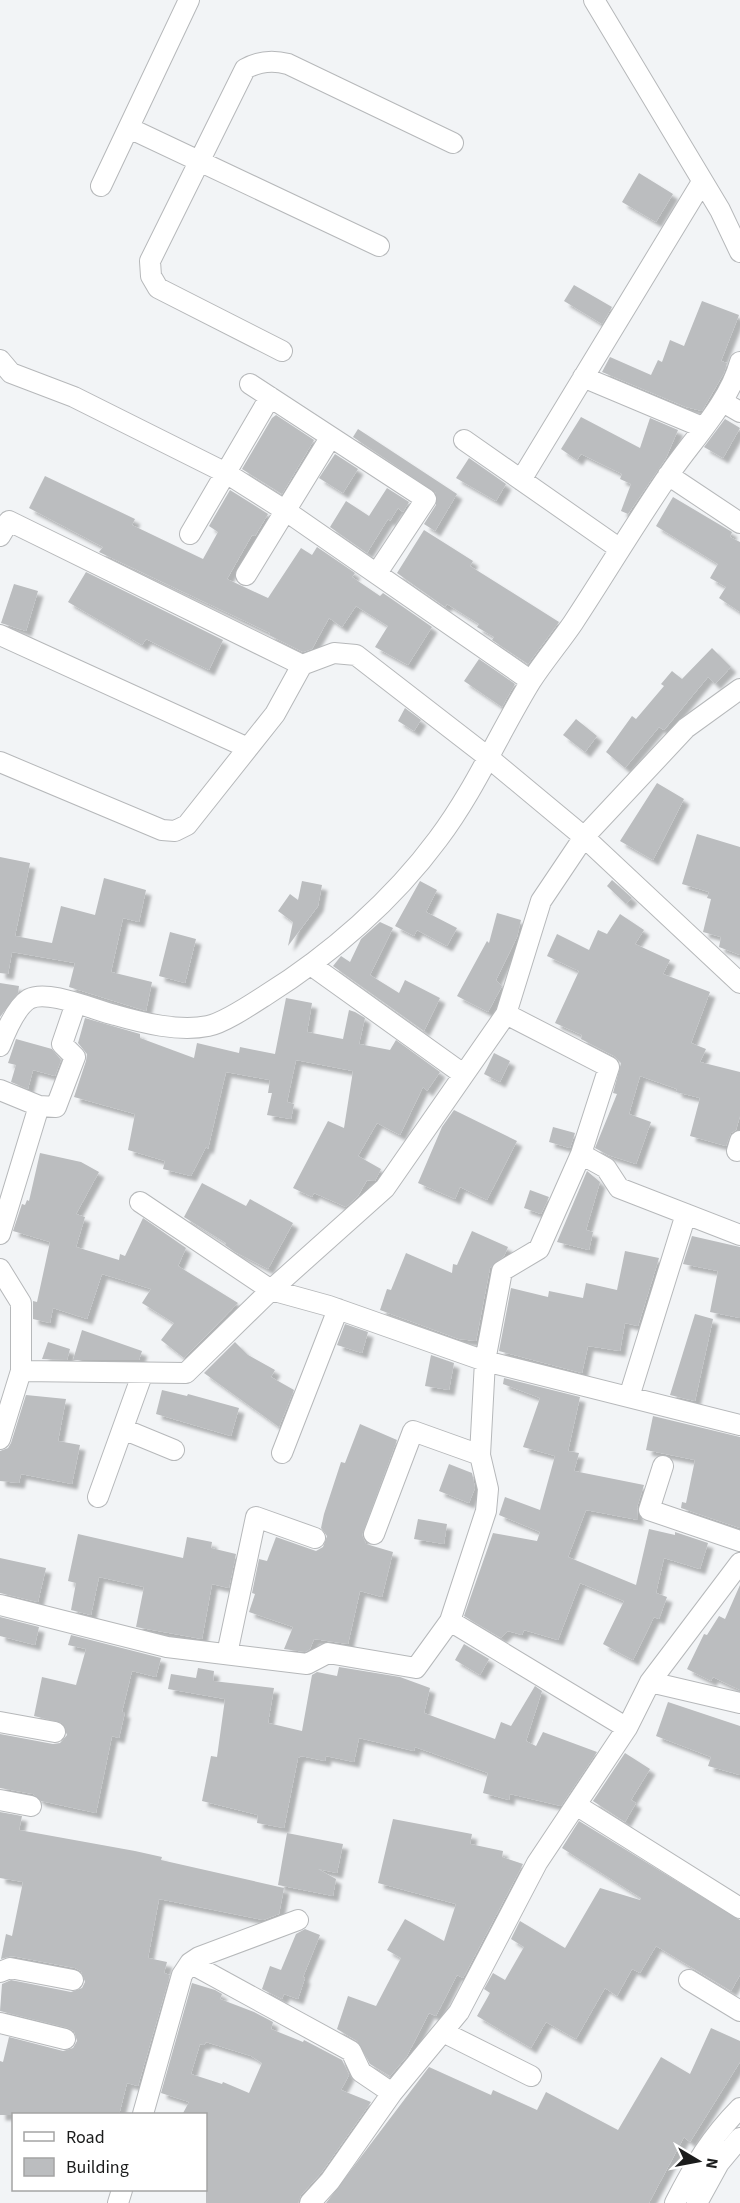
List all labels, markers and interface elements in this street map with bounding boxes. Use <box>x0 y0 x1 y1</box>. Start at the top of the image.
legend <box>12 2113 207 2191</box>
text: Road <box>66 2125 105 2150</box>
north arrow <box>668 2131 728 2191</box>
text: Building <box>66 2155 129 2180</box>
text: N <box>700 2156 724 2171</box>

